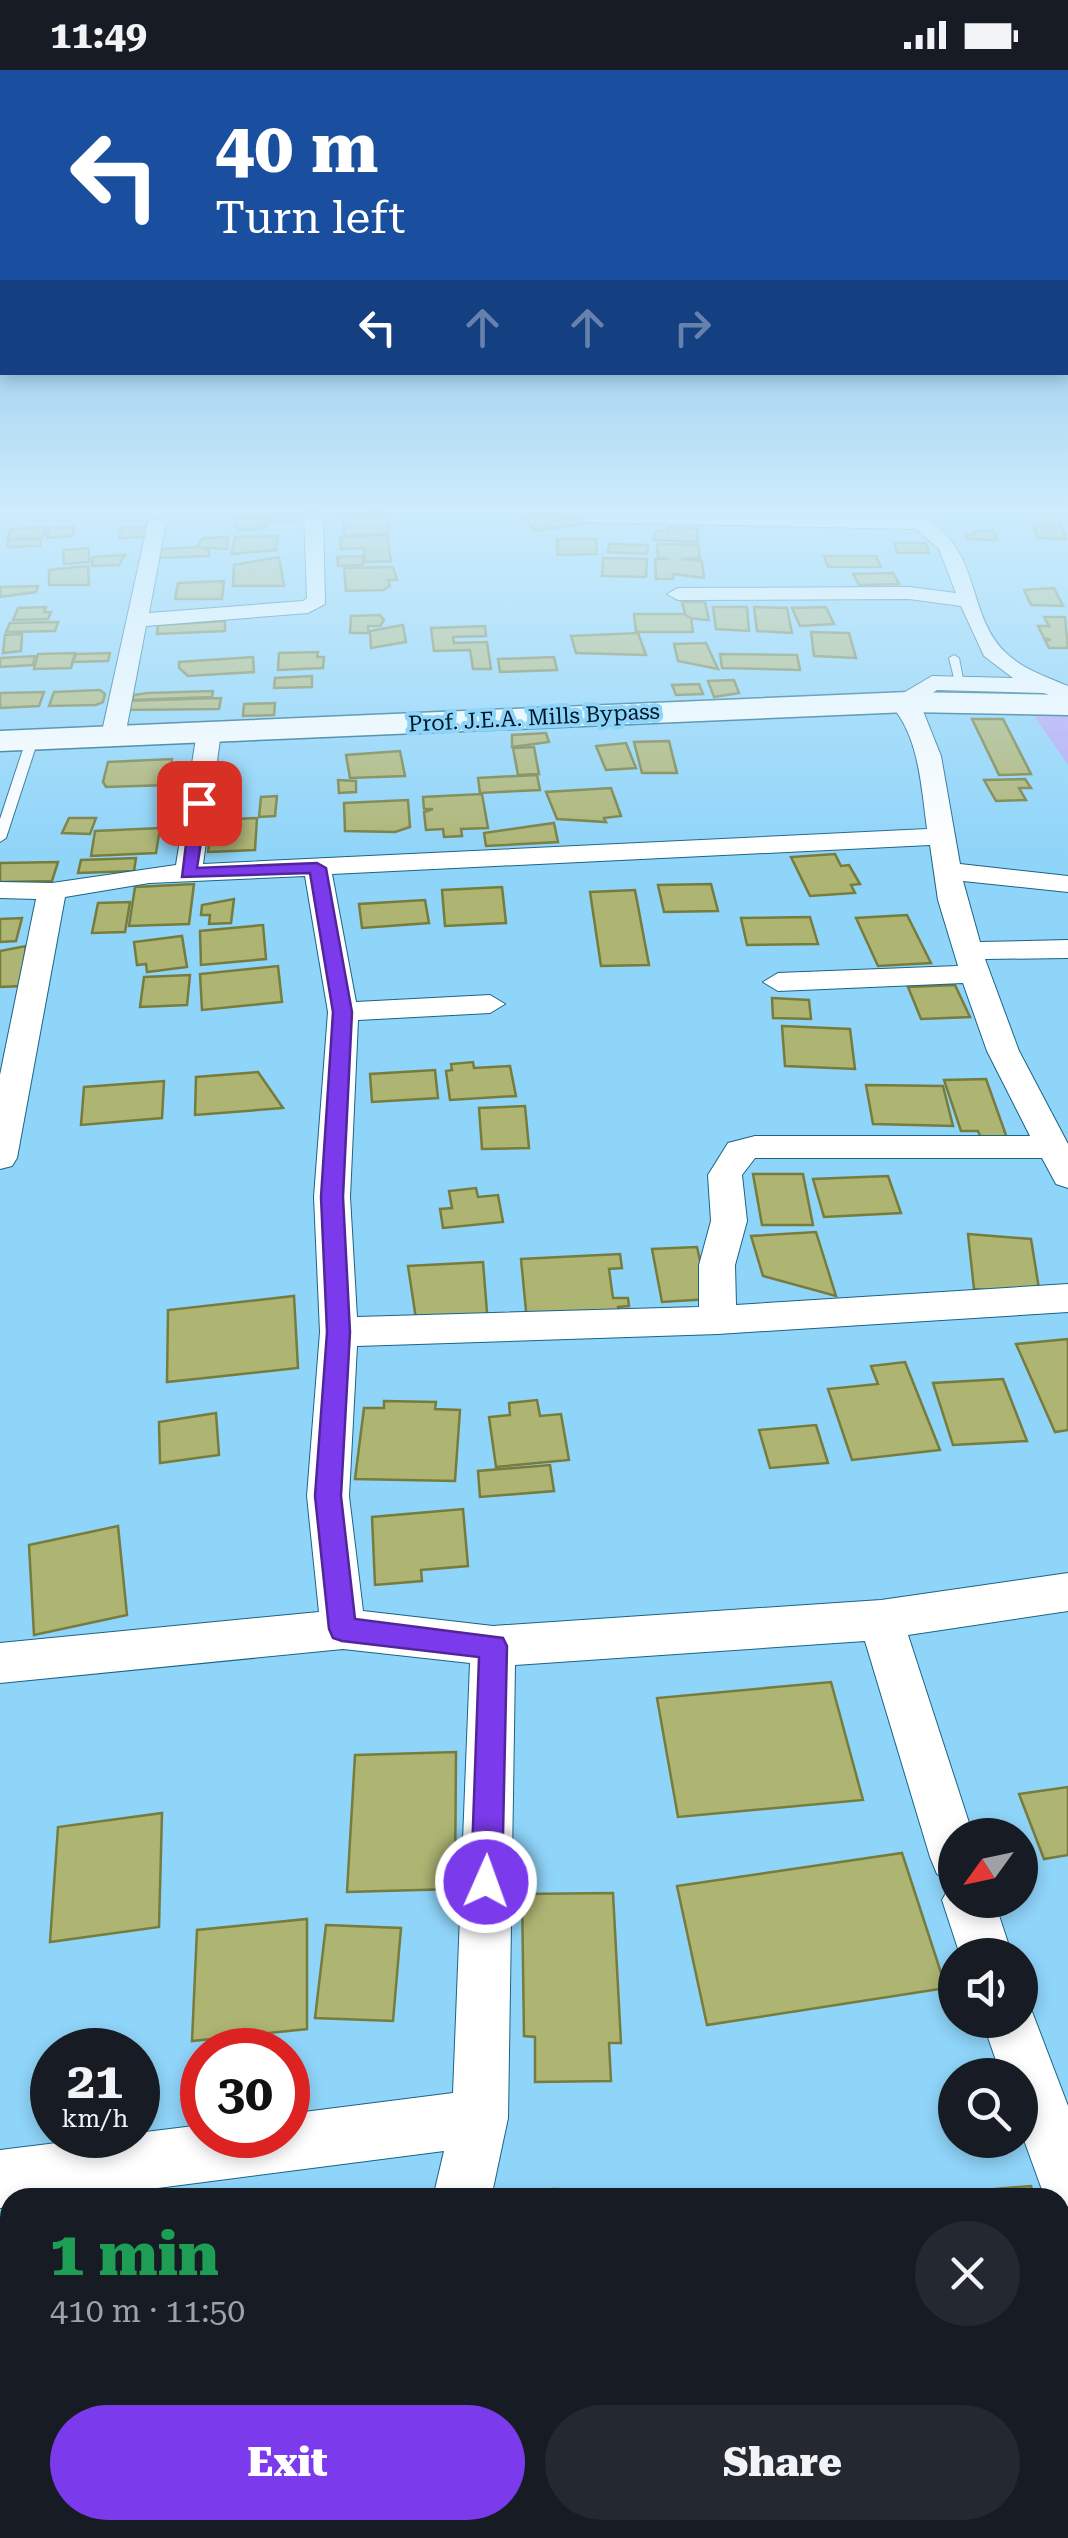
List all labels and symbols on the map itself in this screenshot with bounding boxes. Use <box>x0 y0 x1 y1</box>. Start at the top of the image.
street label: Prof. J.E.A. Mills Bypass <box>407 698 661 737</box>
pin <box>157 761 242 846</box>
north arrow <box>938 1818 1038 1918</box>
position arrow <box>434 1830 538 1934</box>
speed limit sign: 30 <box>180 2028 310 2158</box>

